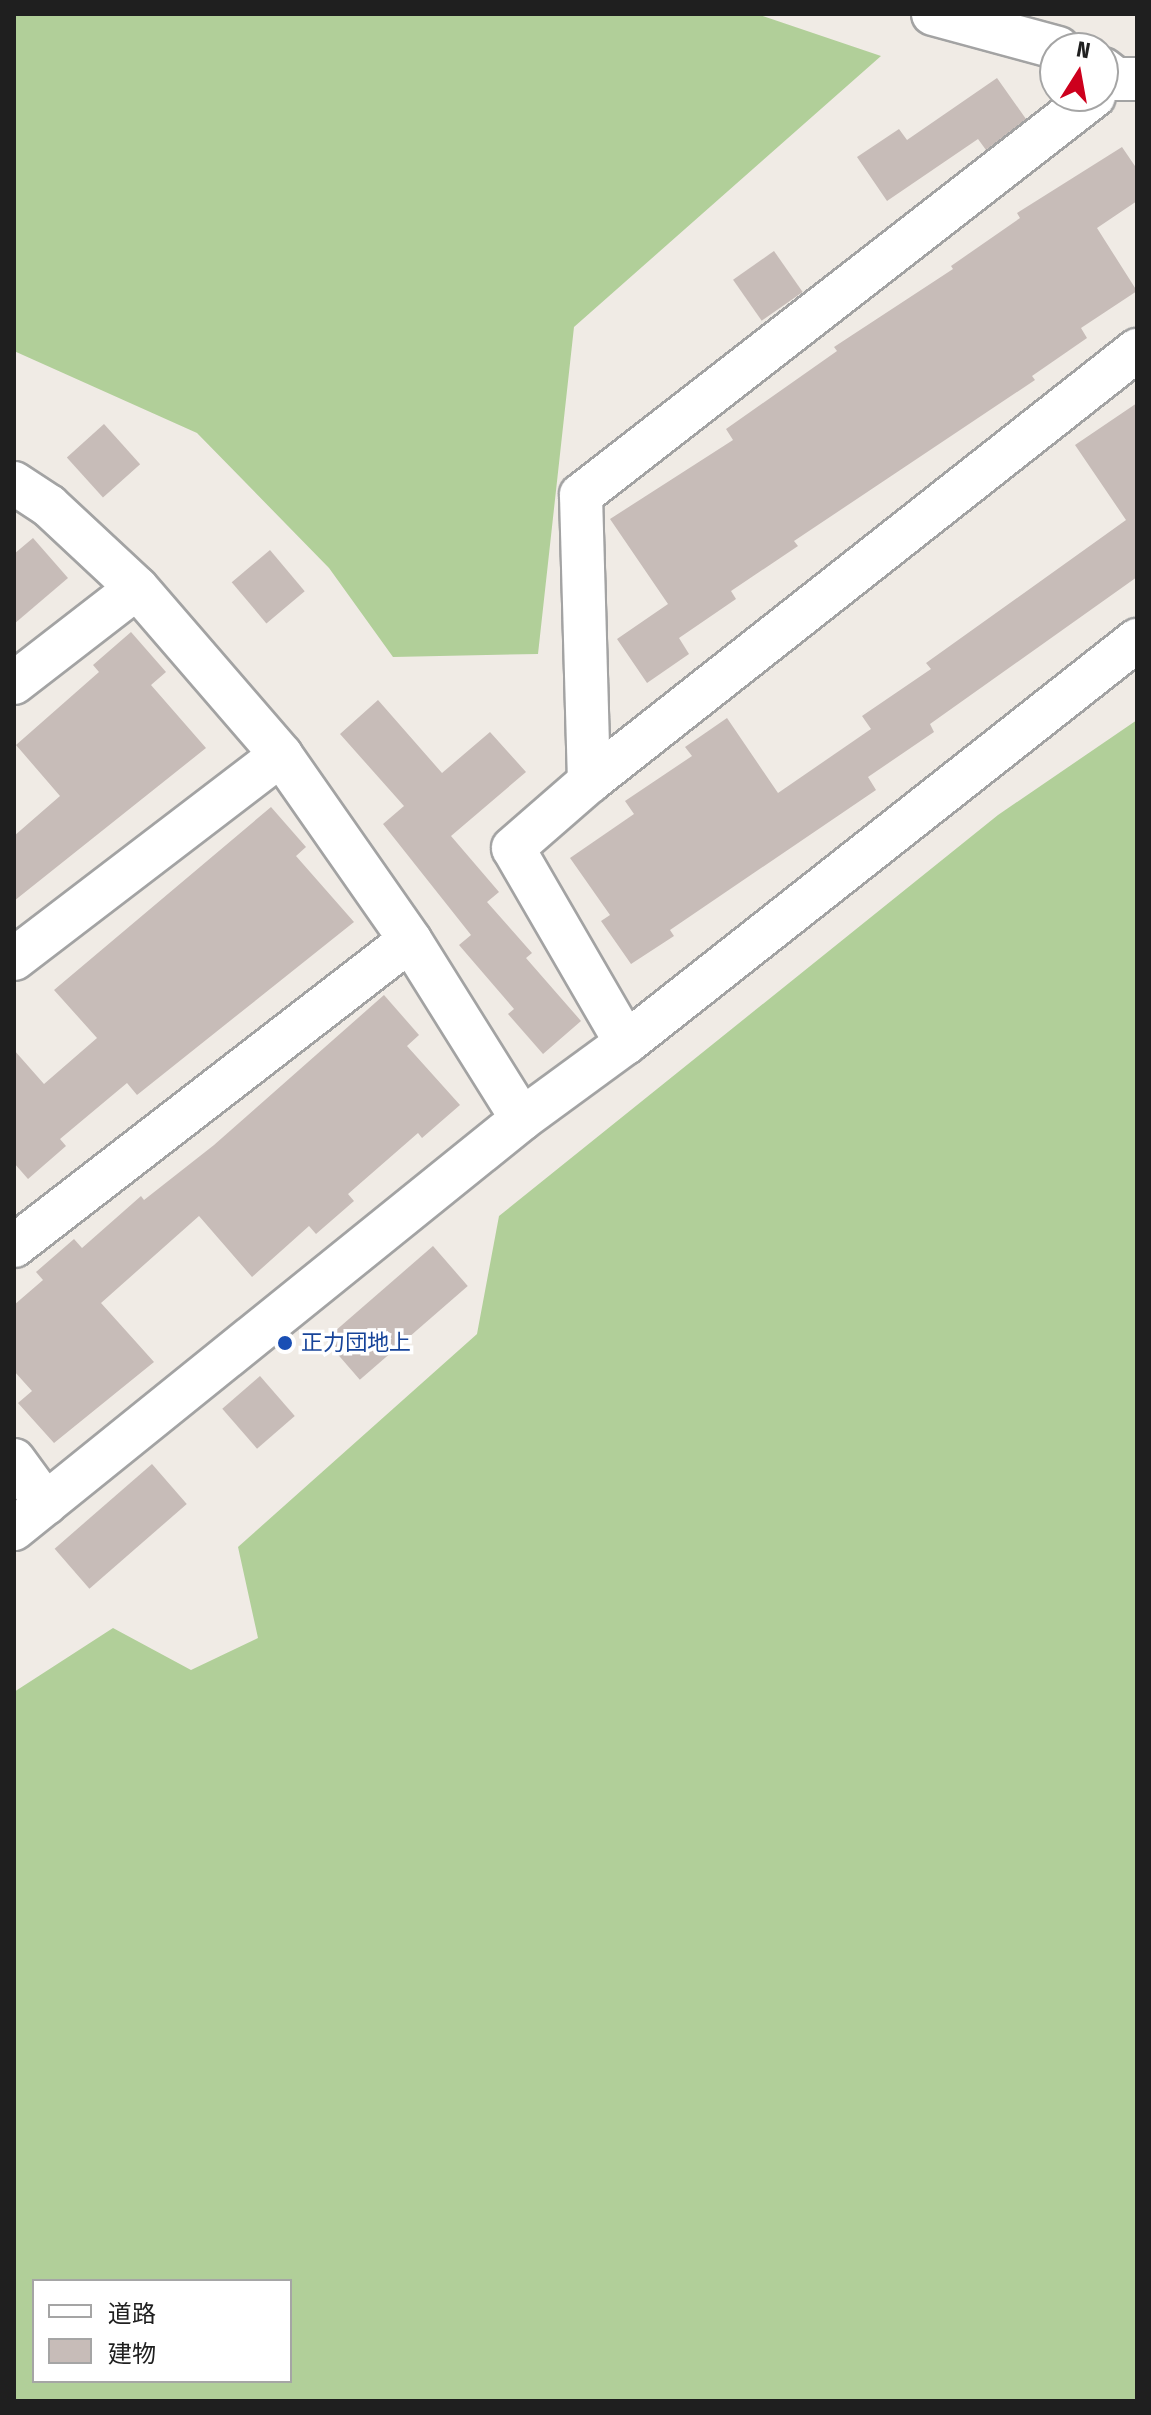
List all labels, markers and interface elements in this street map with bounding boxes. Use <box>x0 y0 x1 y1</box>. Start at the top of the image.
north arrow <box>1039 32 1119 112</box>
text: N <box>1074 35 1092 64</box>
place label: 正力団地上 <box>301 1330 411 1356</box>
marker: 正力団地上 <box>276 1334 294 1352</box>
legend <box>32 2279 292 2383</box>
text: 道路 <box>108 2300 156 2328</box>
text: 建物 <box>108 2340 156 2368</box>

